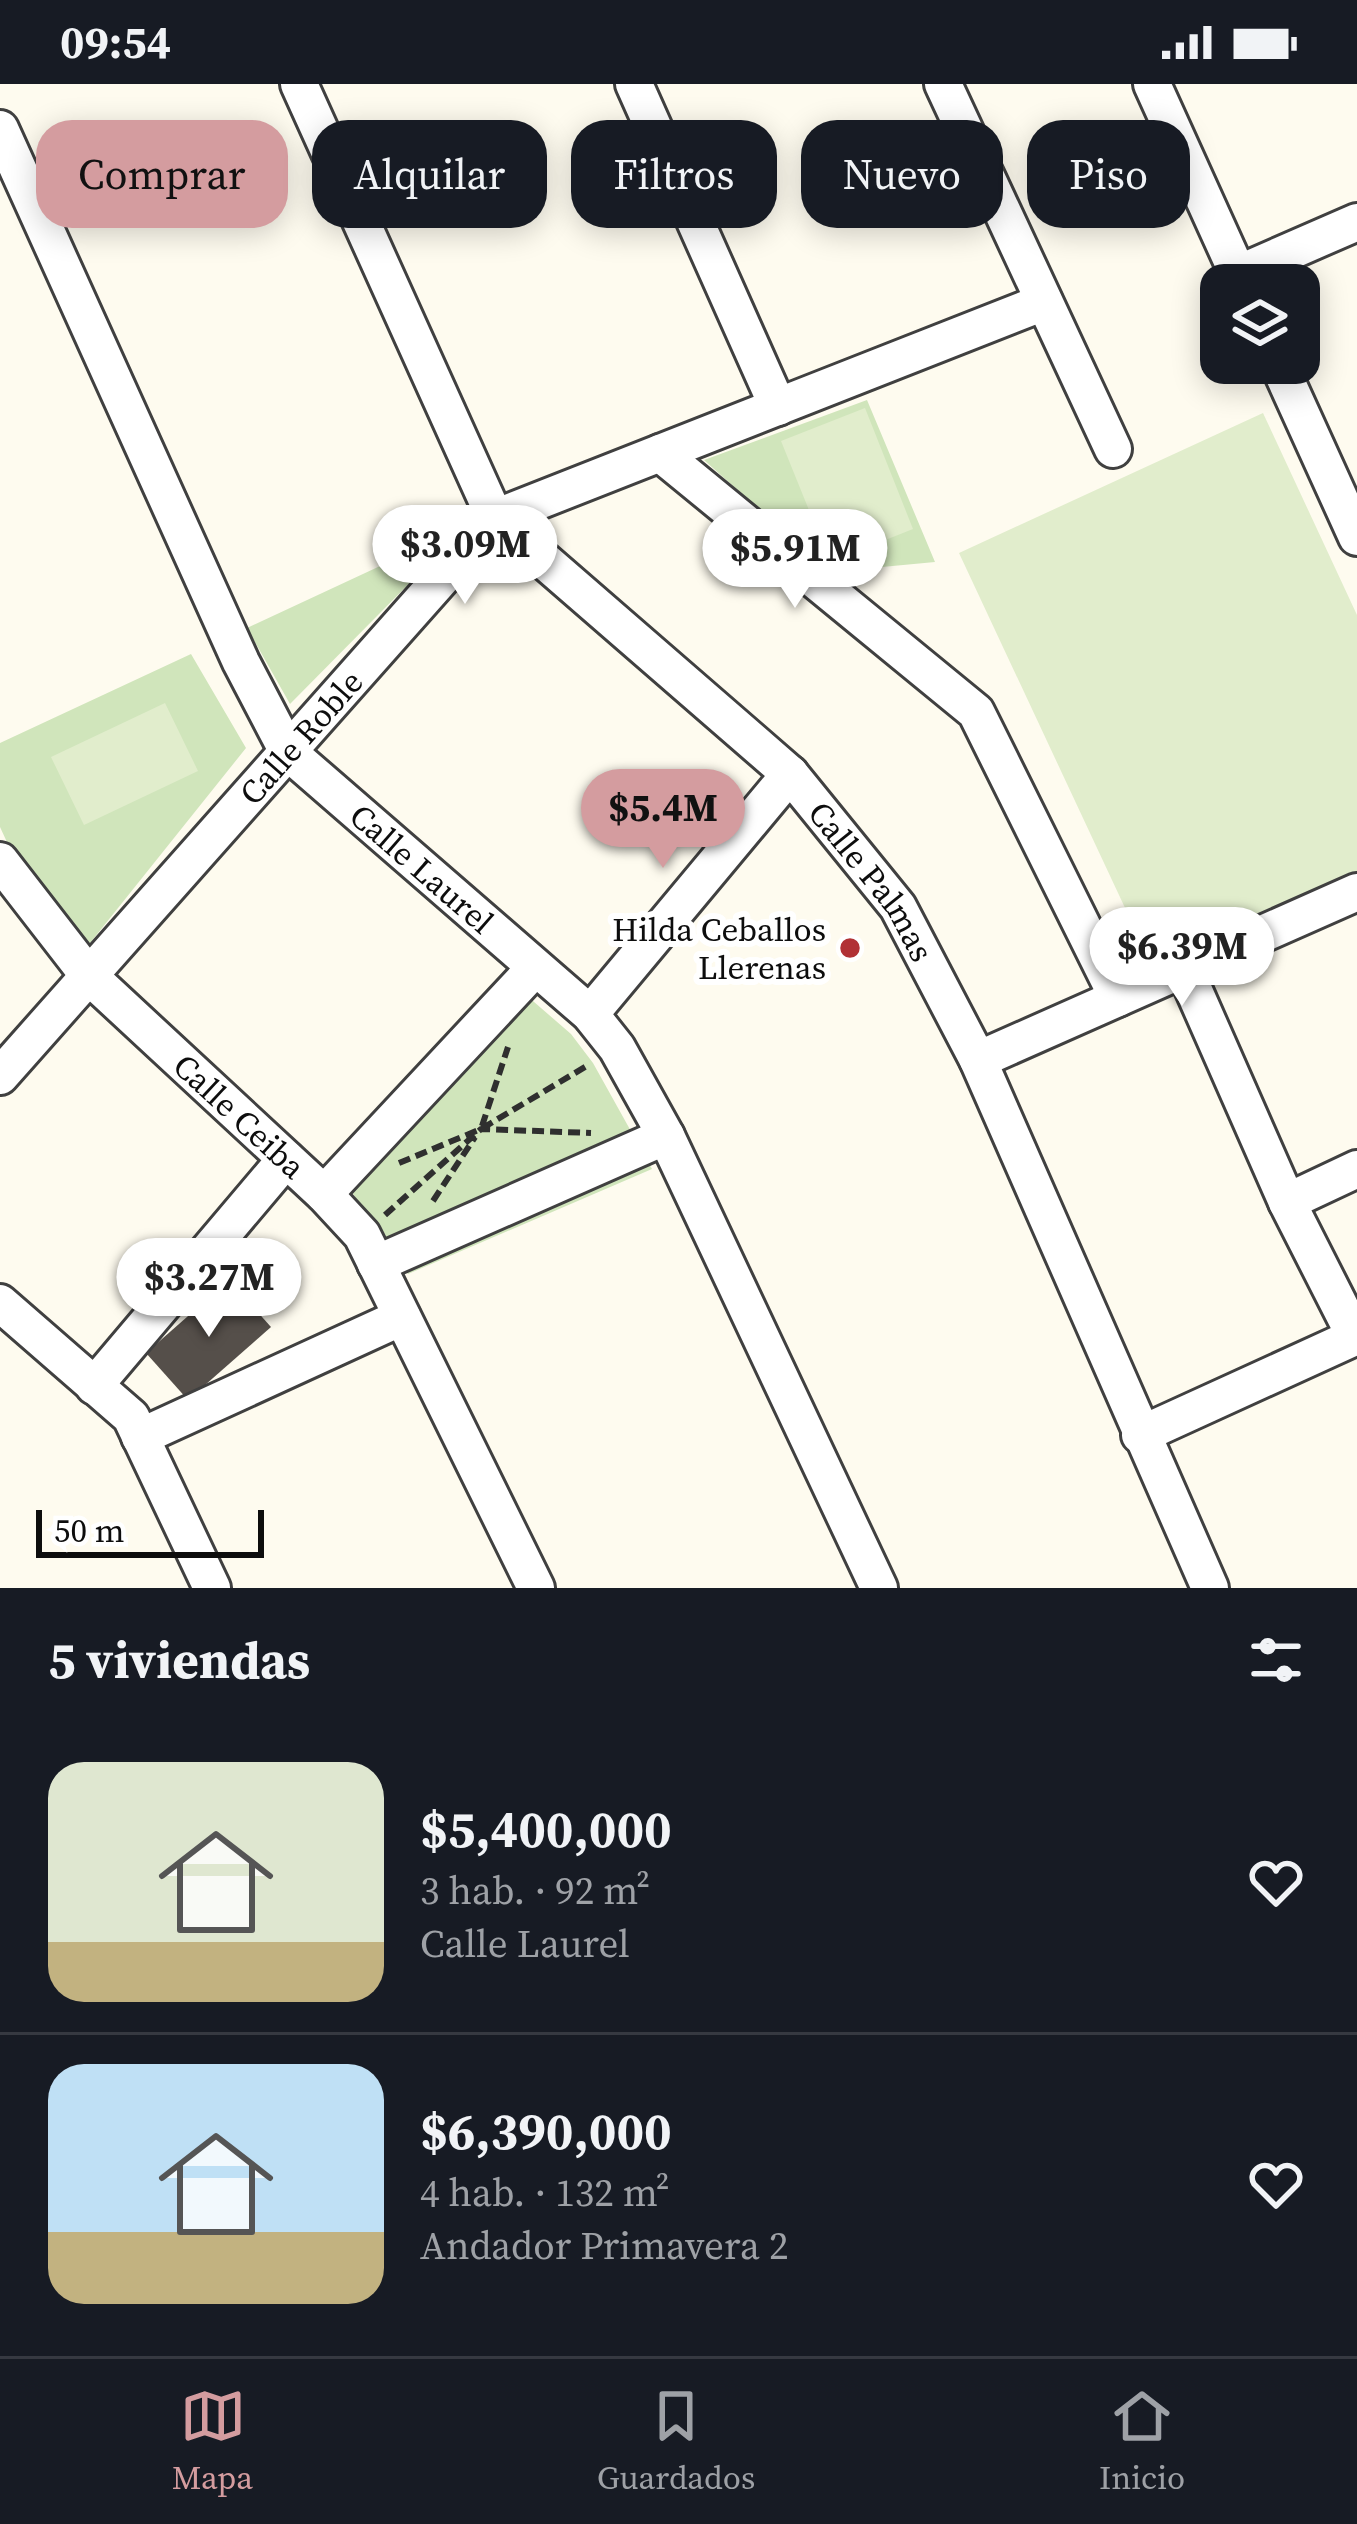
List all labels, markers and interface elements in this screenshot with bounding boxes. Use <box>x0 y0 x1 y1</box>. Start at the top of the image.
text: 09:54 <box>60 11 171 73</box>
chip: Comprar <box>36 120 288 228</box>
chip: Alquilar <box>312 120 547 228</box>
chip: Filtros <box>571 120 777 228</box>
chip: Nuevo <box>801 120 1003 228</box>
chip: Piso <box>1027 120 1190 228</box>
map controls <box>1200 264 1320 384</box>
button: layers <box>1200 264 1320 384</box>
pin: $3.09M <box>367 505 563 607</box>
pin: $5.91M <box>697 509 893 611</box>
text: $3.09M <box>399 517 531 570</box>
text: $5.91M <box>729 521 861 574</box>
street label: Calle Roble <box>229 660 373 815</box>
pin: $5.4M <box>579 769 747 871</box>
text: $5.4M <box>608 781 718 834</box>
street label: Calle Palmas <box>798 792 945 969</box>
street label: Calle Laurel <box>340 794 504 944</box>
place label: Hilda Ceballos Llerenas <box>612 907 826 990</box>
pin: $6.39M <box>1084 907 1280 1009</box>
text: $6.39M <box>1116 919 1248 972</box>
marker: Hilda Ceballos Llerenas <box>837 935 863 961</box>
street label: Calle Ceiba <box>164 1043 315 1189</box>
pin: $3.27M <box>111 1238 307 1340</box>
text: $3.27M <box>143 1250 275 1303</box>
scale bar <box>36 1504 264 1557</box>
text: 50 m <box>54 1508 124 1553</box>
text: 5 viviendas <box>48 1625 310 1695</box>
icon: filters <box>1243 1627 1309 1693</box>
text: $5,400,000 <box>420 1794 672 1864</box>
icon: home <box>144 1810 288 1954</box>
icon: heart <box>1243 1849 1309 1915</box>
text: 3 hab. · 92 m² <box>420 1864 650 1917</box>
text: Calle Laurel <box>420 1917 630 1970</box>
text: $6,390,000 <box>420 2096 672 2166</box>
icon: home <box>144 2112 288 2256</box>
icon: heart <box>1243 2151 1309 2217</box>
text: 4 hab. · 132 m² <box>420 2166 670 2219</box>
text: Andador Primavera 2 <box>420 2219 788 2272</box>
tab: Mapa <box>172 2383 253 2500</box>
tab: Guardados <box>597 2383 755 2500</box>
tab: Inicio <box>1099 2383 1185 2500</box>

